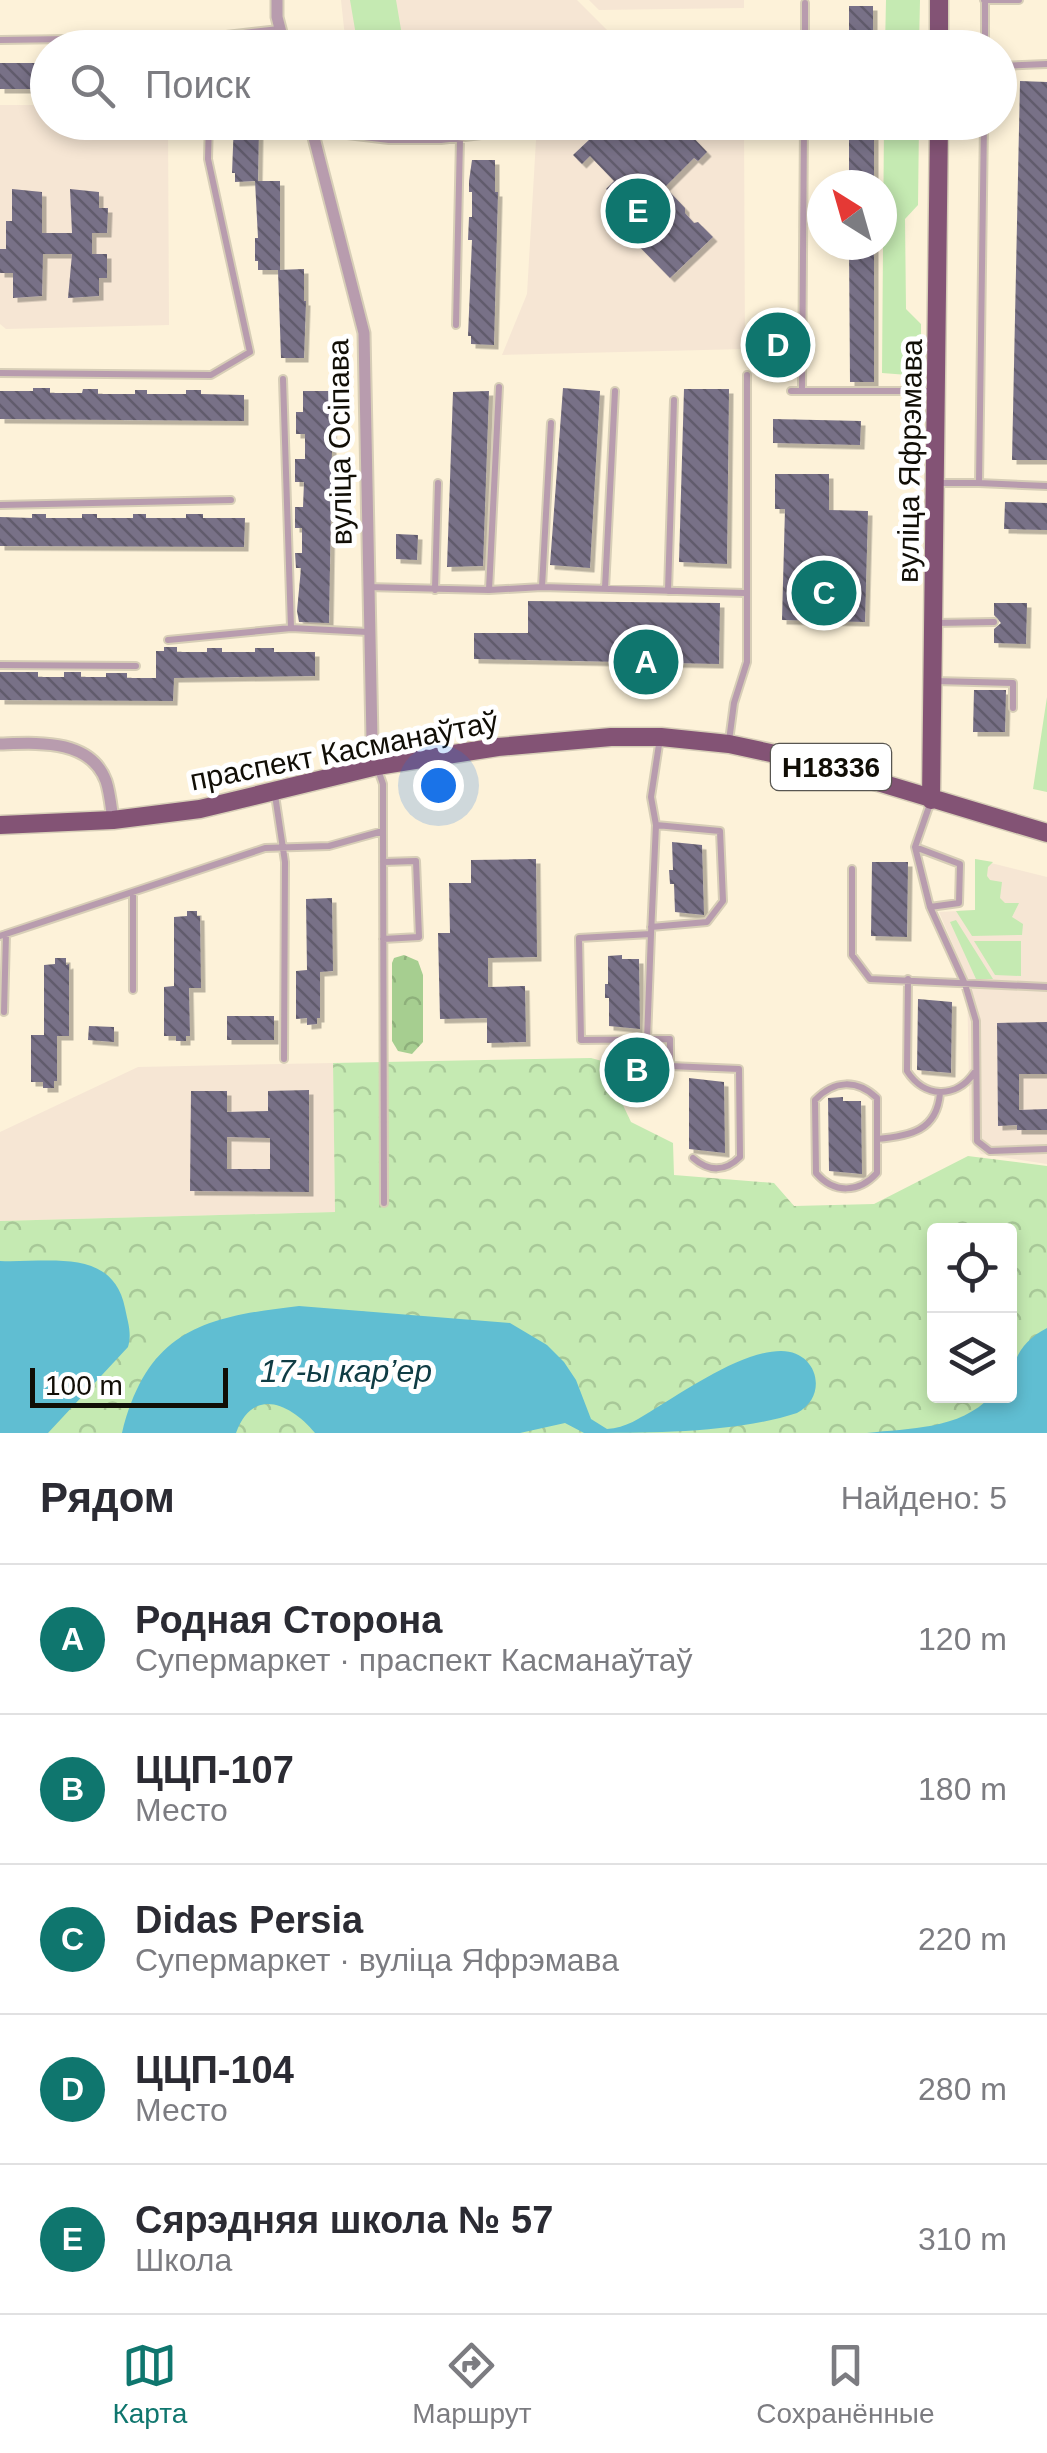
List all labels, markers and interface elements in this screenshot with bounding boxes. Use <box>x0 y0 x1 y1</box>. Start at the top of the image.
search box <box>30 30 1017 140</box>
icon: search <box>65 58 120 113</box>
text: Поиск <box>145 64 250 106</box>
north arrow <box>807 170 897 260</box>
pin: E <box>606 174 670 248</box>
pin: D <box>746 308 810 382</box>
street label: вуліца Осіпава <box>321 338 358 545</box>
street label: вуліца Яфрэмава <box>891 338 928 583</box>
pin: C <box>792 556 856 630</box>
pin: A <box>614 624 678 700</box>
street label: праспект Касманаўтаў <box>187 704 501 797</box>
road number: Н18336 <box>771 744 891 790</box>
your location <box>413 760 464 811</box>
pin: B <box>604 1032 670 1108</box>
map controls <box>927 1223 1017 1403</box>
button: locate <box>927 1223 1017 1313</box>
button: layers <box>927 1313 1017 1403</box>
water label: 17-ы кар’ер <box>260 1353 432 1389</box>
scale bar <box>30 1363 228 1408</box>
text: 100 m <box>45 1370 123 1401</box>
text: Рядом <box>40 1474 175 1521</box>
text: Найдено: 5 <box>841 1480 1007 1516</box>
text: Родная Сторона <box>135 1599 442 1641</box>
text: A <box>61 1621 84 1657</box>
text: 120 m <box>918 1621 1007 1657</box>
text: Супермаркет · праспект Касманаўтаў <box>135 1642 693 1678</box>
text: ЦЦП-107 <box>135 1749 294 1791</box>
text: B <box>61 1771 84 1807</box>
text: 180 m <box>918 1771 1007 1807</box>
text: Место <box>135 1792 228 1828</box>
text: Didas Persia <box>135 1899 363 1941</box>
text: C <box>61 1921 84 1957</box>
text: 220 m <box>918 1921 1007 1957</box>
text: Супермаркет · вуліца Яфрэмава <box>135 1942 619 1978</box>
text: ЦЦП-104 <box>135 2049 294 2091</box>
text: D <box>61 2071 84 2107</box>
text: 280 m <box>918 2071 1007 2107</box>
text: Место <box>135 2092 228 2128</box>
text: Сярэдняя школа № 57 <box>135 2199 553 2241</box>
text: E <box>62 2221 83 2257</box>
text: 310 m <box>918 2221 1007 2257</box>
text: Школа <box>135 2242 232 2278</box>
tab: Карта <box>112 2338 187 2430</box>
tab: Маршрут <box>412 2338 531 2430</box>
tab: Сохранённые <box>756 2338 935 2430</box>

